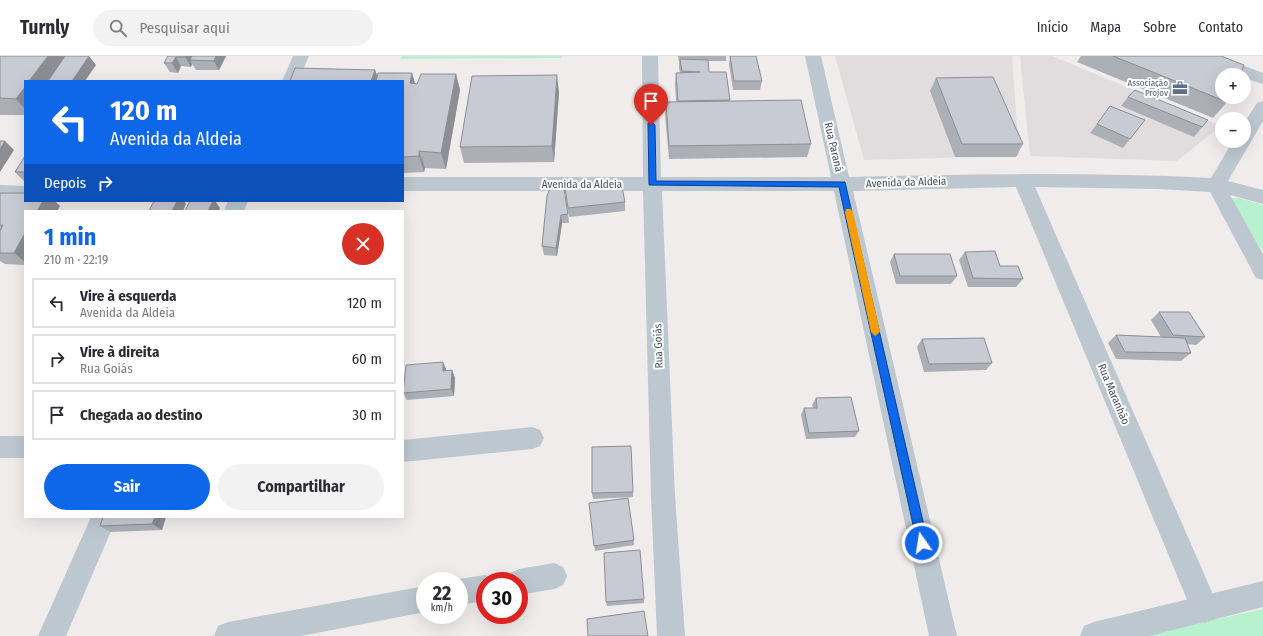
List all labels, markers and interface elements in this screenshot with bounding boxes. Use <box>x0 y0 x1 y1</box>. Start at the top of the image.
search box <box>93 10 373 46</box>
text: Turnly <box>20 16 69 39</box>
icon: search <box>107 17 129 39</box>
text: Pesquisar aqui <box>139 19 230 37</box>
text: Início <box>1037 19 1068 36</box>
text: Mapa <box>1090 19 1121 36</box>
text: Sobre <box>1143 19 1176 36</box>
text: Contato <box>1198 19 1243 36</box>
map controls <box>1215 68 1251 148</box>
button: + <box>1215 68 1251 104</box>
place label: Associação Projov <box>1127 78 1168 98</box>
office icon: Associação Projov <box>1171 79 1189 97</box>
pin <box>634 84 668 125</box>
icon: arrive <box>640 90 662 112</box>
text: 120 m <box>110 94 177 127</box>
icon: left <box>44 96 96 148</box>
button: − <box>1215 112 1251 148</box>
street label: Rua Paraná <box>822 121 846 173</box>
text: Avenida da Aldeia <box>110 128 242 150</box>
icon: right <box>94 172 116 194</box>
text: Depois <box>44 174 86 192</box>
street label: Avenida da Aldeia <box>866 175 946 190</box>
street label: Avenida da Aldeia <box>542 178 622 191</box>
text: 1 min <box>44 223 96 251</box>
button: close <box>342 223 384 265</box>
text: 210 m · 22:19 <box>44 252 108 267</box>
text: Vire à esquerda <box>80 287 177 305</box>
icon: left <box>46 292 68 314</box>
text: 120 m <box>347 294 382 312</box>
text: Avenida da Aldeia <box>80 305 175 320</box>
street label: Rua Goiás <box>651 323 666 368</box>
text: Vire à direita <box>80 343 159 361</box>
icon: right <box>46 348 68 370</box>
text: 60 m <box>352 350 382 368</box>
text: Rua Goiás <box>80 361 133 376</box>
street label: Rua Maranhão <box>1095 362 1132 427</box>
icon: arrive <box>46 404 68 426</box>
text: Chegada ao destino <box>80 406 202 424</box>
text: 30 m <box>352 406 382 424</box>
button: Sair <box>44 464 210 510</box>
button: Compartilhar <box>218 464 384 510</box>
position arrow <box>901 522 943 564</box>
speed limit sign: 30 <box>476 572 528 624</box>
text: 22 <box>433 581 451 605</box>
text: km/h <box>431 602 453 614</box>

